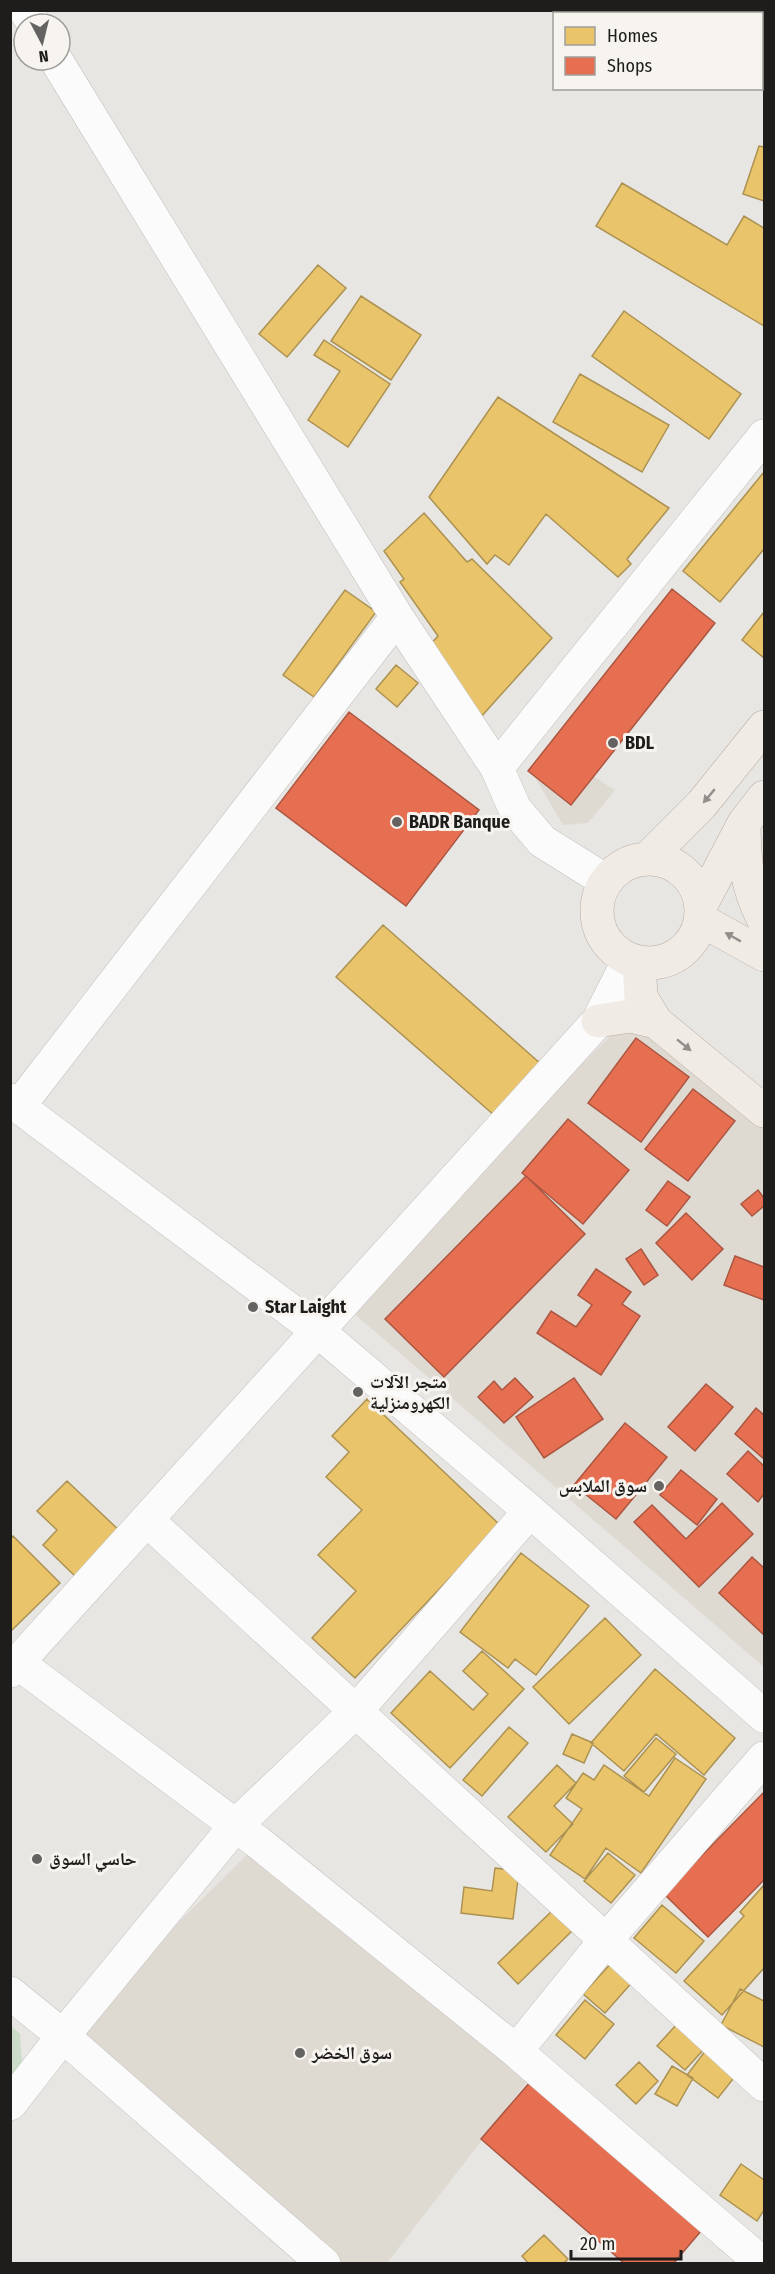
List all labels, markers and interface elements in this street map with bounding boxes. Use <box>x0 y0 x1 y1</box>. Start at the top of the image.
north arrow <box>12 12 72 72</box>
legend <box>553 12 763 90</box>
text: Homes <box>607 25 658 47</box>
text: N <box>38 46 50 66</box>
text: Shops <box>607 55 652 77</box>
place label: BDL <box>625 732 655 754</box>
marker: BDL <box>606 736 620 750</box>
one-way arrow <box>702 788 715 804</box>
place label: BADR Banque <box>409 811 510 833</box>
marker: BADR Banque <box>390 815 404 829</box>
one-way arrow <box>724 932 741 942</box>
one-way arrow <box>676 1039 692 1052</box>
place label: Star Laight <box>265 1296 347 1318</box>
marker: Star Laight <box>246 1300 260 1314</box>
place label: متجر الآلات الكهرومنزلية <box>370 1371 450 1414</box>
marker: متجر الآلات الكهرومنزلية <box>351 1385 365 1399</box>
place label: سوق الملابس <box>559 1475 647 1497</box>
marker: سوق الملابس <box>652 1479 666 1493</box>
place label: حاسي السوق <box>49 1848 137 1873</box>
marker: حاسي السوق <box>30 1852 44 1866</box>
place label: سوق الخضر <box>311 2042 392 2064</box>
marker: سوق الخضر <box>293 2046 307 2060</box>
scale bar <box>571 2223 680 2261</box>
text: 20 m <box>580 2233 615 2255</box>

